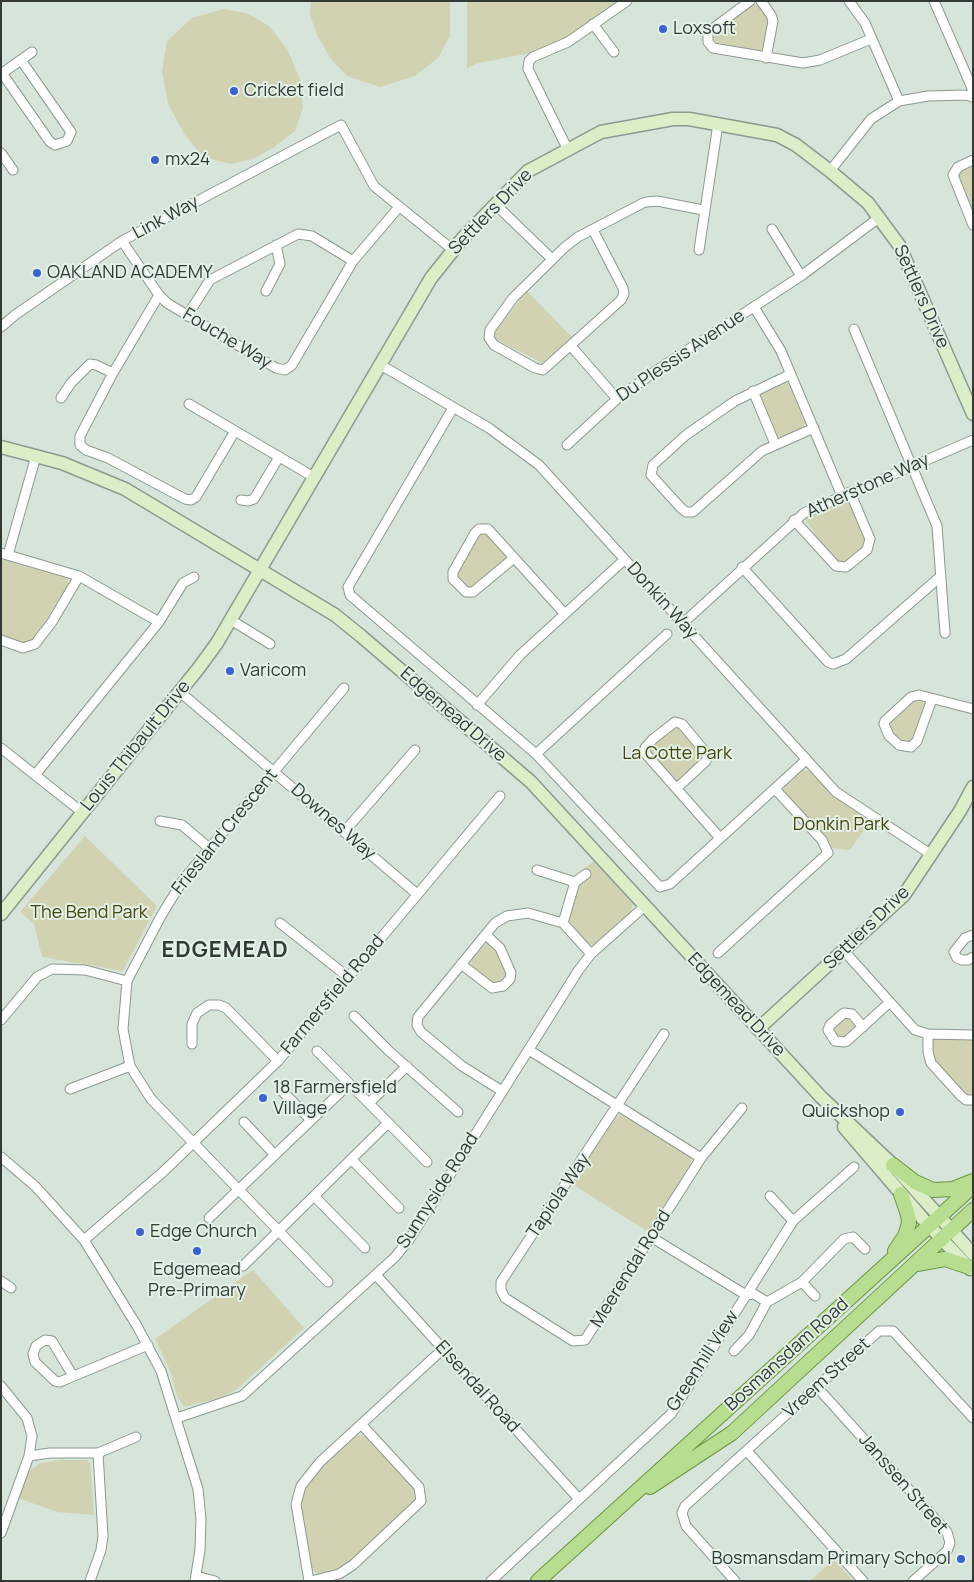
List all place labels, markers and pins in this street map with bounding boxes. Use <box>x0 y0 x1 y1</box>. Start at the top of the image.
place label: Loxsoft <box>673 18 736 40</box>
marker: Loxsoft <box>657 23 669 35</box>
place label: Cricket field <box>244 80 344 102</box>
marker: Cricket field <box>228 85 240 97</box>
place label: mx24 <box>165 149 210 171</box>
marker: mx24 <box>149 154 161 166</box>
place label: OAKLAND ACADEMY <box>47 262 213 284</box>
marker: OAKLAND ACADEMY <box>31 267 43 279</box>
place label: Varicom <box>240 660 306 682</box>
marker: Varicom <box>224 665 236 677</box>
place label: 18 Farmersfield Village <box>273 1077 397 1120</box>
marker: 18 Farmersfield Village <box>257 1092 269 1104</box>
place label: Quickshop <box>802 1101 890 1123</box>
marker: Quickshop <box>894 1106 906 1118</box>
place label: Edge Church <box>150 1221 257 1243</box>
marker: Edge Church <box>134 1226 146 1238</box>
marker: Edgemead Pre-Primary <box>191 1245 203 1257</box>
place label: Edgemead Pre-Primary <box>148 1259 246 1302</box>
place label: Bosmansdam Primary School <box>711 1548 951 1570</box>
marker: Bosmansdam Primary School <box>955 1553 967 1565</box>

